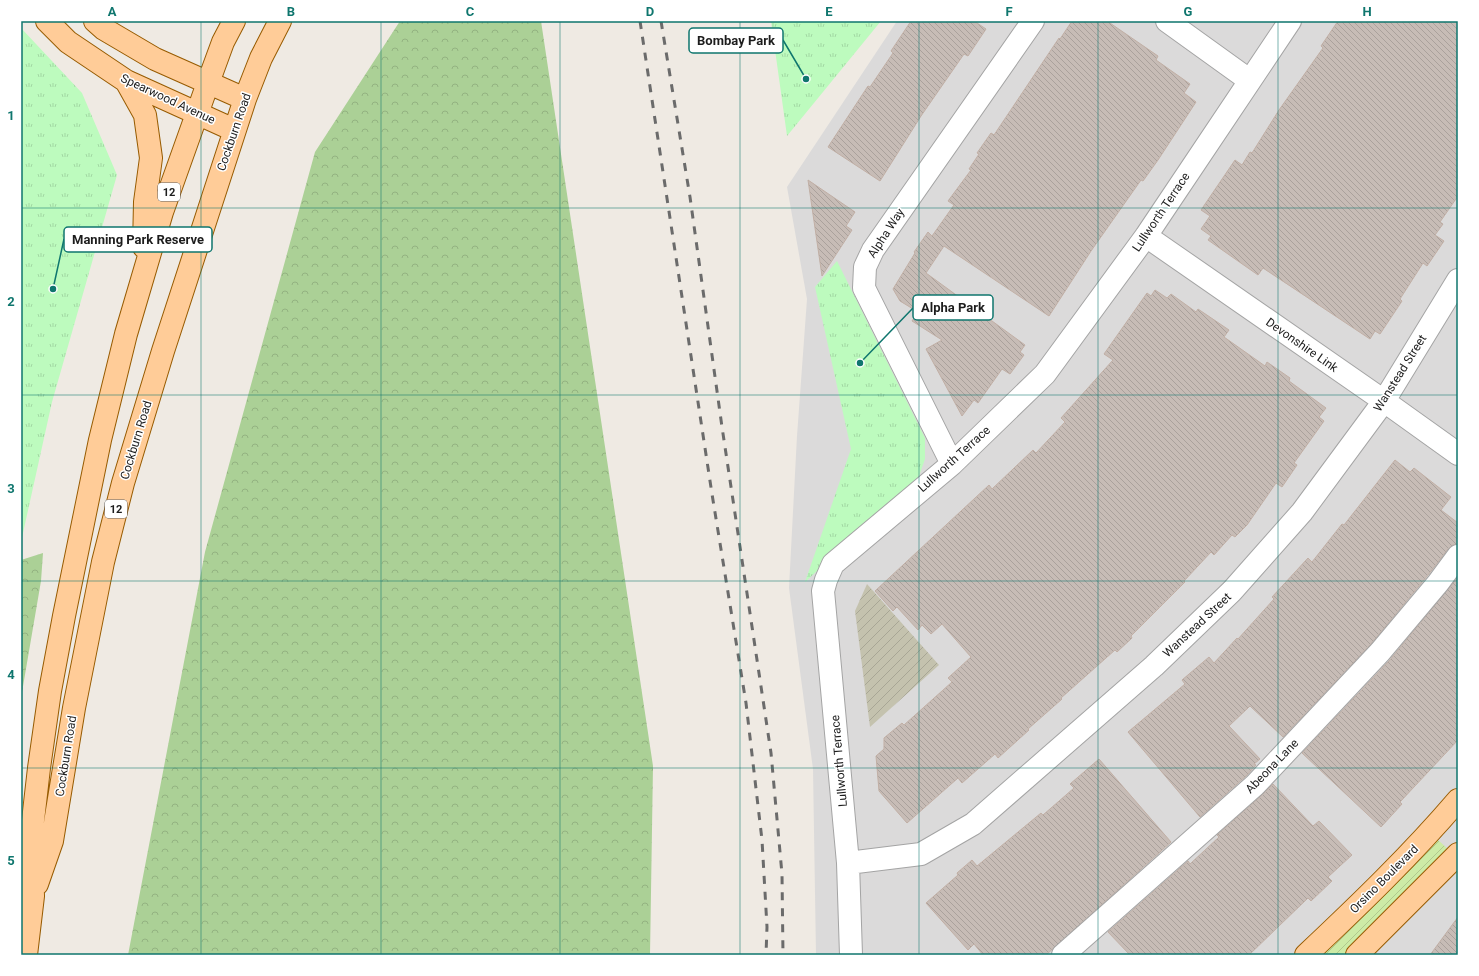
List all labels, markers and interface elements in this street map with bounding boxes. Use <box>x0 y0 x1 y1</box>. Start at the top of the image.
text: A <box>108 4 117 19</box>
text: B <box>287 4 295 19</box>
text: C <box>466 4 475 19</box>
text: D <box>646 4 654 19</box>
text: E <box>825 4 833 19</box>
text: F <box>1005 4 1013 19</box>
text: G <box>1184 4 1193 19</box>
text: H <box>1362 4 1372 19</box>
callout: Bombay Park <box>689 28 783 53</box>
text: Bombay Park <box>697 33 776 48</box>
street label: Spearwood Avenue <box>119 71 217 127</box>
street label: Cockburn Road <box>214 91 254 173</box>
text: 1 <box>7 108 15 123</box>
street label: Lullworth Terrace <box>1129 170 1193 254</box>
road number: 12 <box>158 183 180 201</box>
street label: Alpha Way <box>865 205 907 260</box>
callout: Manning Park Reserve <box>64 227 212 252</box>
text: Manning Park Reserve <box>72 232 204 247</box>
text: 2 <box>7 294 15 309</box>
callout: Alpha Park <box>913 295 993 320</box>
text: Alpha Park <box>921 300 986 315</box>
street label: Devonshire Link <box>1263 315 1341 375</box>
street label: Wanstead Street <box>1371 332 1429 414</box>
street label: Cockburn Road <box>117 399 155 481</box>
street label: Lullworth Terrace <box>915 423 993 495</box>
text: 3 <box>7 481 15 496</box>
road number: 12 <box>105 500 127 518</box>
street label: Wanstead Street <box>1160 590 1234 660</box>
text: 4 <box>7 667 15 682</box>
street label: Lullworth Terrace <box>828 714 850 808</box>
street label: Cockburn Road <box>53 715 79 797</box>
street label: Abeona Lane <box>1243 736 1301 796</box>
street label: Orsino Boulevard <box>1347 842 1421 916</box>
text: 5 <box>7 853 15 868</box>

